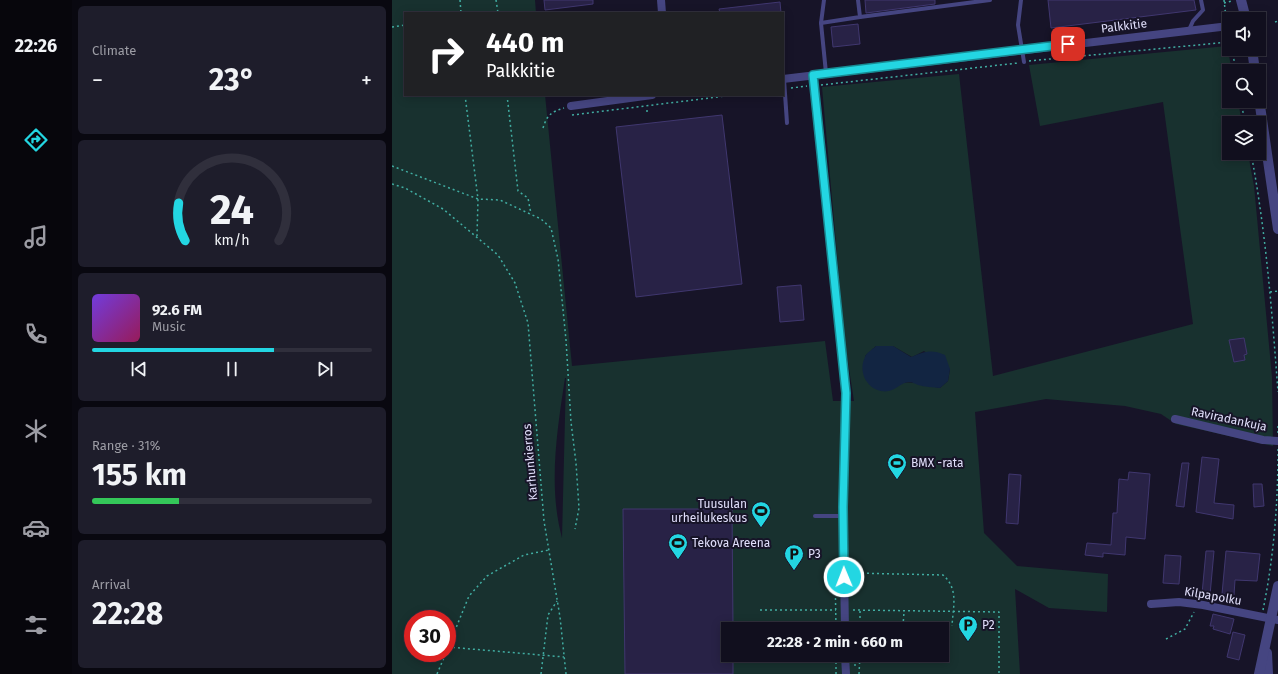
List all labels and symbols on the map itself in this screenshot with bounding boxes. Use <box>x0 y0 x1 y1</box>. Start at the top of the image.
street label: Palkkitie <box>1100 16 1148 36</box>
pin <box>1051 27 1085 61</box>
street label: Raviradankuja <box>1190 404 1268 434</box>
street label: Karhunkierros <box>520 423 540 501</box>
sports icon: BMX -rata <box>886 452 908 480</box>
place label: BMX -rata <box>911 456 964 470</box>
place label: Tuusulan urheilukeskus <box>671 497 747 525</box>
sports icon: Tuusulan urheilukeskus <box>750 500 772 528</box>
sports icon: Tekova Areena <box>667 532 689 560</box>
place label: Tekova Areena <box>692 536 770 550</box>
parking icon: P3 <box>783 543 805 571</box>
place label: P3 <box>808 547 821 561</box>
position arrow <box>823 556 865 598</box>
street label: Kilpapolku <box>1183 584 1243 608</box>
speed limit sign: 30 <box>404 610 456 662</box>
parking icon: P2 <box>957 614 979 642</box>
place label: P2 <box>982 618 995 632</box>

